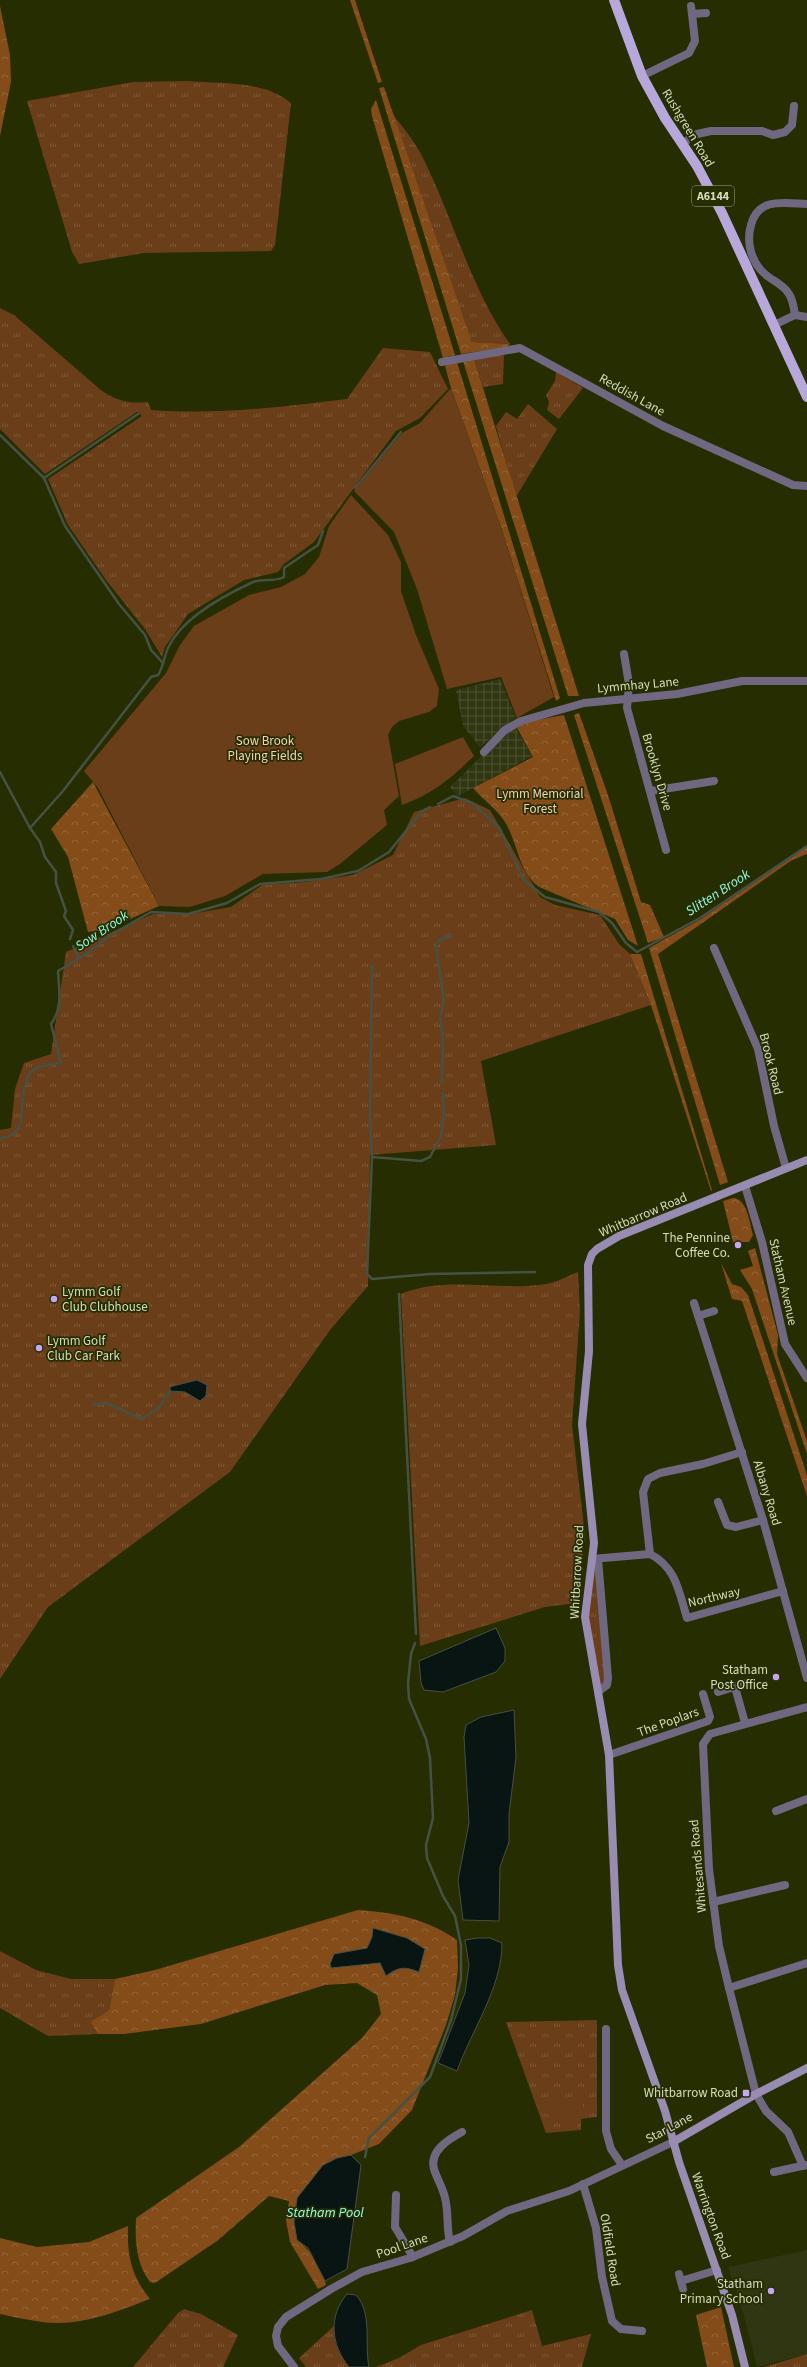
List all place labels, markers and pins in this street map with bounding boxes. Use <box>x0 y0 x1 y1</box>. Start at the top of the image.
place label: The Pennine Coffee Co. <box>662 1229 730 1262</box>
marker: The Pennine Coffee Co. <box>733 1240 743 1250</box>
place label: Lymm Golf Club Clubhouse <box>62 1283 148 1316</box>
marker: Lymm Golf Club Clubhouse <box>49 1294 59 1304</box>
place label: Lymm Golf Club Car Park <box>47 1332 121 1365</box>
marker: Lymm Golf Club Car Park <box>34 1343 44 1353</box>
place label: Statham Post Office <box>710 1661 768 1694</box>
marker: Statham Post Office <box>771 1672 781 1682</box>
place label: Whitbarrow Road <box>644 2084 738 2102</box>
marker: Whitbarrow Road <box>741 2088 751 2098</box>
place label: Statham Primary School <box>680 2275 763 2308</box>
marker: Statham Primary School <box>766 2286 776 2296</box>

